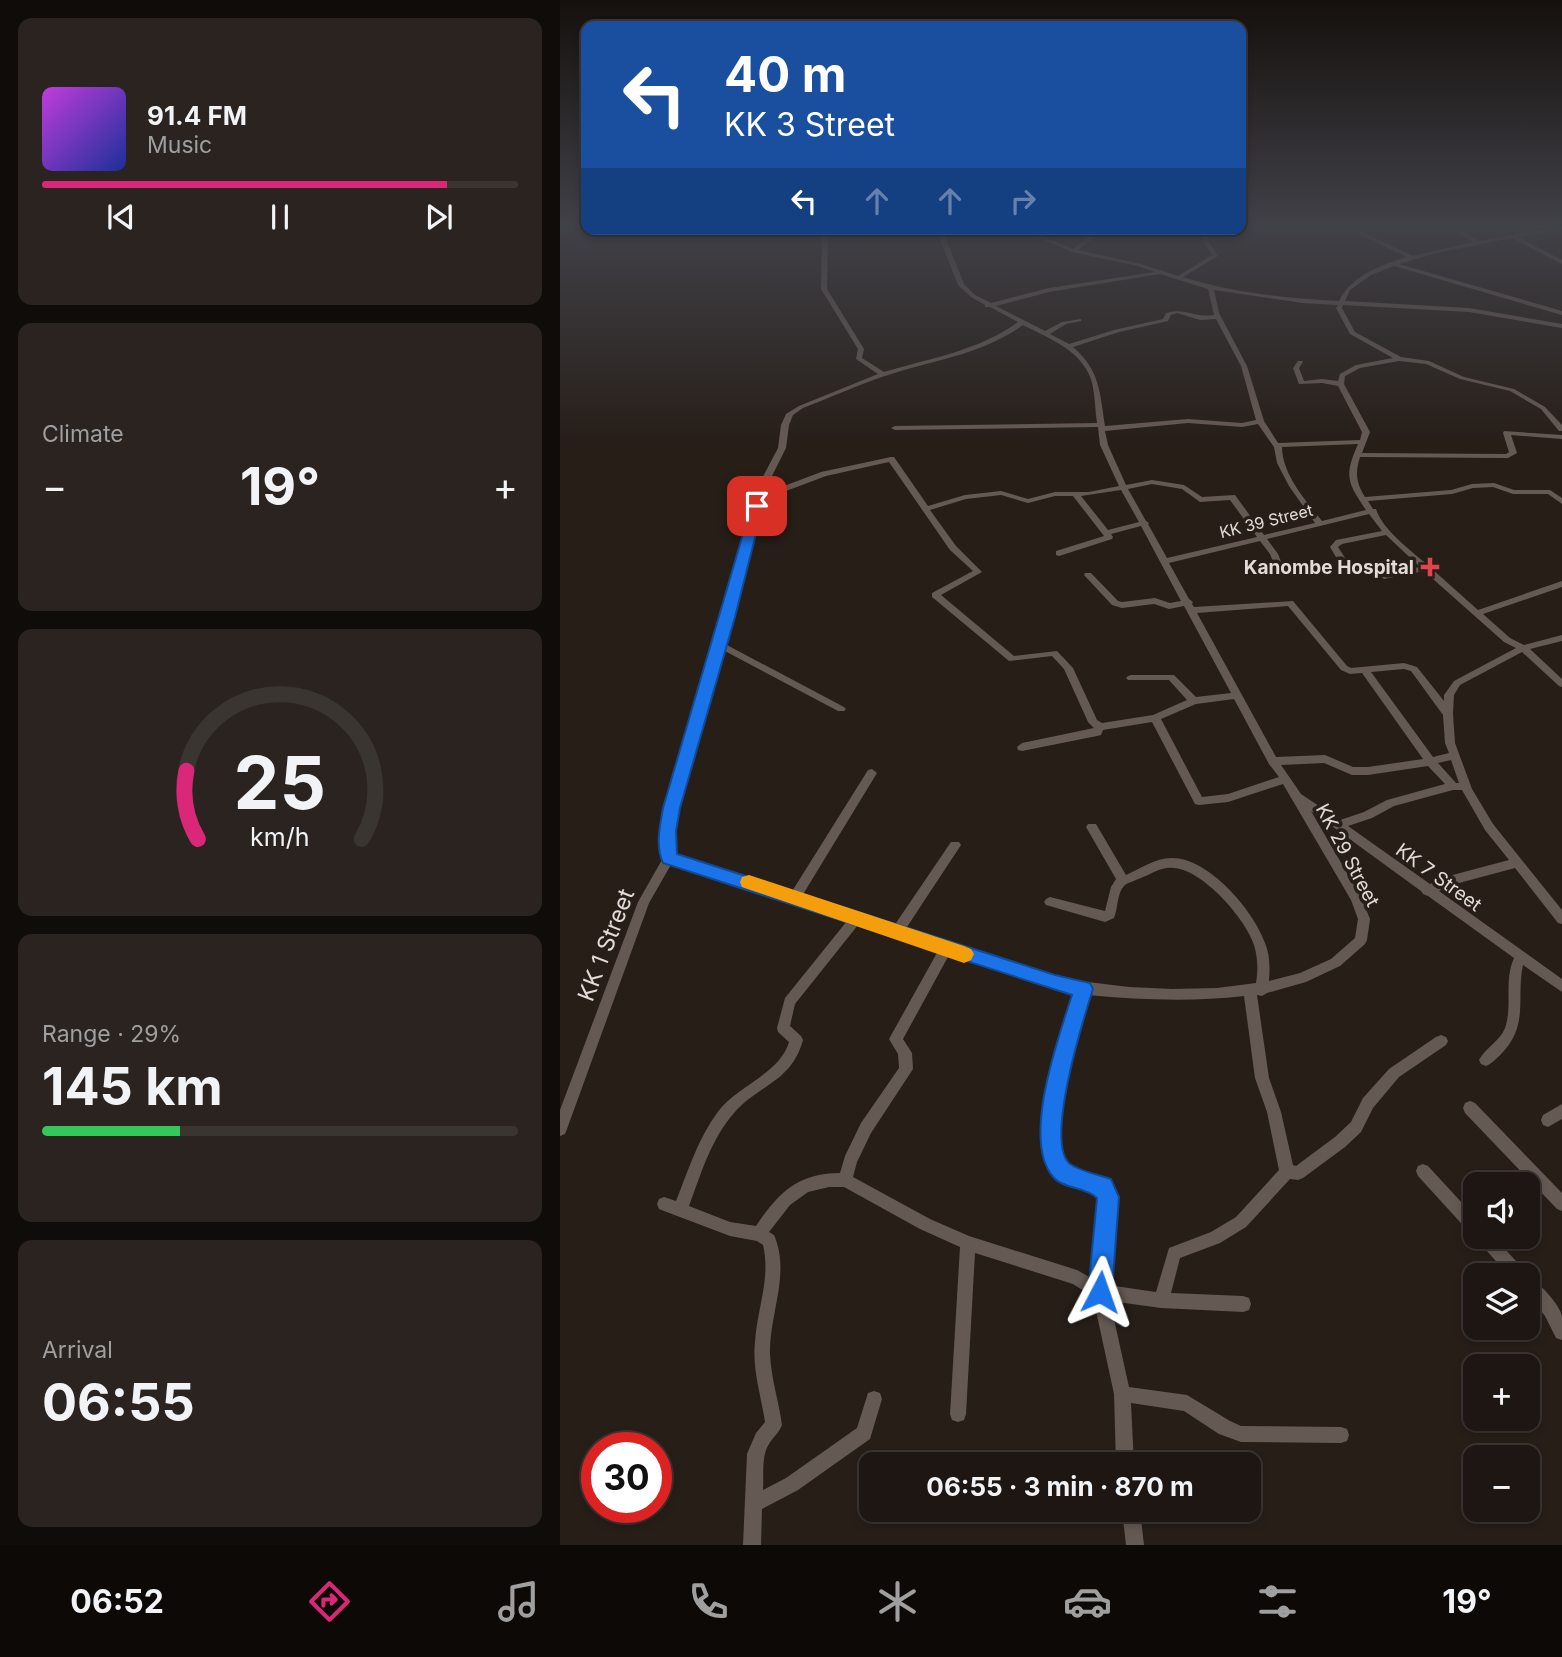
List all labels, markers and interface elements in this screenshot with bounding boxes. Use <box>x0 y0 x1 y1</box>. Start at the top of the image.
text: 40 m <box>724 45 847 104</box>
icon: left <box>609 49 700 140</box>
text: 91.4 FM <box>147 100 247 131</box>
text: KK 3 Street <box>724 105 895 144</box>
text: Music <box>147 131 212 159</box>
icon: left <box>785 182 823 220</box>
icon: ahead <box>858 182 896 220</box>
icon: ahead <box>931 182 969 220</box>
icon: right <box>1004 182 1042 220</box>
icon: previous <box>102 198 140 236</box>
icon: pause <box>261 198 299 236</box>
icon: next <box>420 198 458 236</box>
text: Climate <box>42 420 124 448</box>
text: 19° <box>240 455 320 518</box>
text: − <box>42 463 67 509</box>
text: + <box>493 463 518 509</box>
pin <box>727 476 787 536</box>
icon: arrive <box>738 487 776 525</box>
street label: KK 39 Street <box>1217 500 1315 542</box>
place label: Kanombe Hospital <box>1244 556 1414 579</box>
marker: Kanombe Hospital <box>1420 557 1440 577</box>
text: 25 <box>234 738 326 827</box>
street label: KK 29 Street <box>1311 800 1384 911</box>
text: km/h <box>250 821 310 851</box>
street label: KK 7 Street <box>1391 839 1486 916</box>
street label: KK 1 Street <box>572 884 640 1005</box>
text: Range · 29% <box>42 1020 181 1048</box>
text: 145 km <box>42 1055 223 1118</box>
map controls <box>1463 1172 1540 1522</box>
button: sound <box>1463 1172 1540 1249</box>
position arrow <box>1063 1255 1137 1329</box>
button: layers <box>1463 1263 1540 1340</box>
text: Arrival <box>42 1336 113 1364</box>
button: + <box>1463 1354 1540 1431</box>
text: 06:55 <box>42 1371 195 1434</box>
speed limit sign: 30 <box>581 1432 672 1523</box>
button: − <box>1463 1445 1540 1522</box>
text: 06:55 · 3 min · 870 m <box>926 1471 1194 1502</box>
icon: directions <box>305 1577 354 1626</box>
icon: music <box>494 1577 543 1626</box>
icon: phone <box>684 1577 733 1626</box>
icon: climate <box>873 1577 922 1626</box>
icon: car <box>1063 1577 1112 1626</box>
icon: filters <box>1253 1577 1302 1626</box>
text: 06:52 <box>70 1582 164 1621</box>
text: 19° <box>1442 1582 1492 1621</box>

